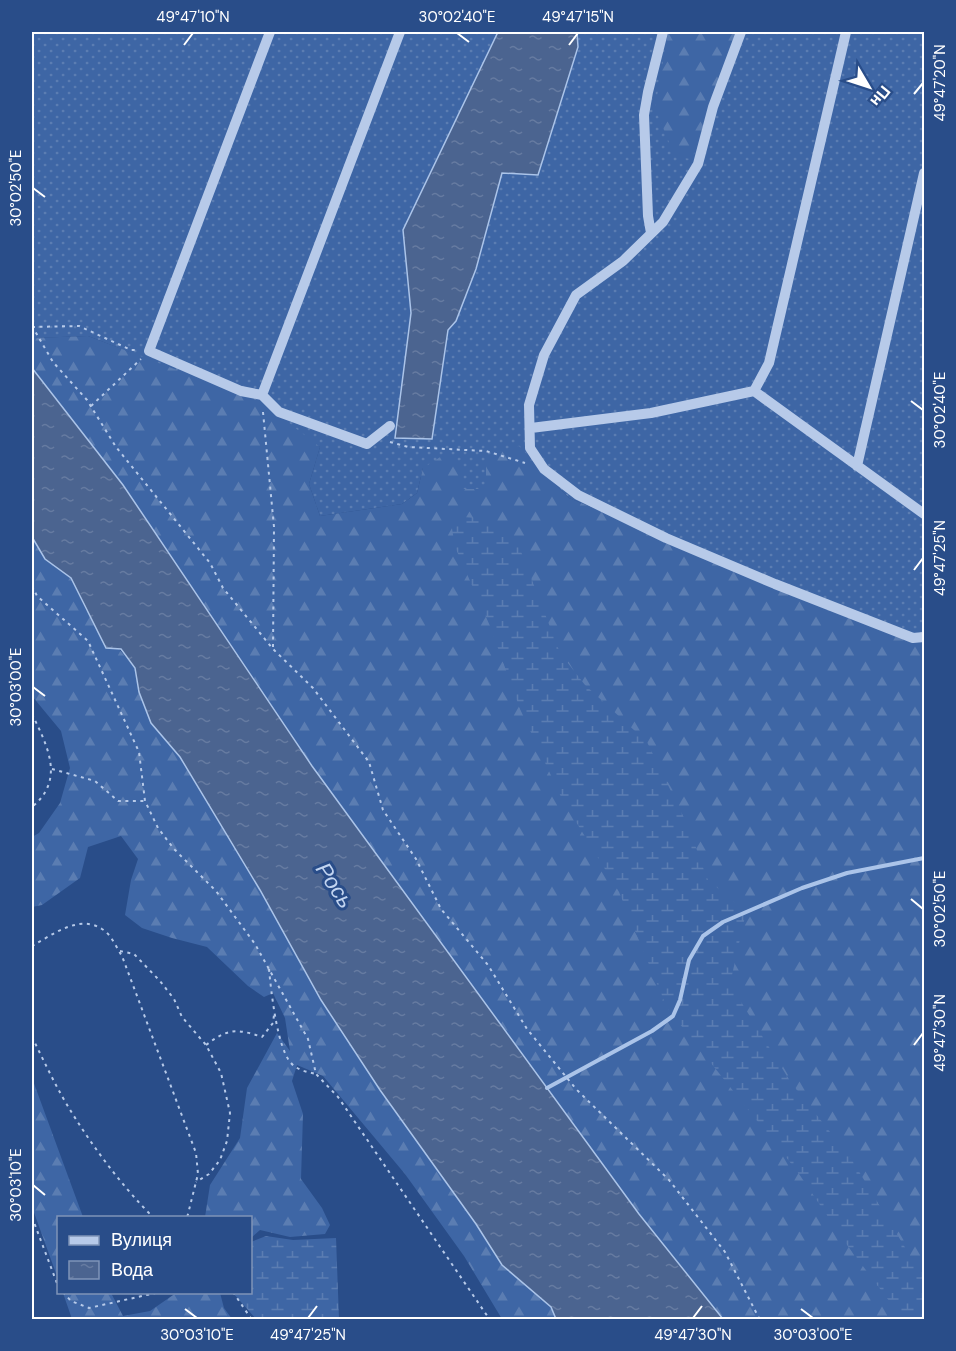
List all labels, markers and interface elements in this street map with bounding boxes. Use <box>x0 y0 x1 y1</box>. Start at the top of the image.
text: 49°47'10"N <box>156 7 230 27</box>
text: 30°02'40"E <box>419 7 495 27</box>
text: 49°47'15"N <box>542 7 614 27</box>
text: 49°47'20"N <box>930 44 950 122</box>
north arrow <box>839 57 899 117</box>
text: Пн <box>865 81 895 111</box>
text: 30°02'50"E <box>6 149 26 227</box>
text: 30°02'40"E <box>930 372 950 448</box>
text: 49°47'25"N <box>930 520 950 596</box>
text: 30°03'00"E <box>6 647 26 727</box>
water label: Рось <box>309 857 360 914</box>
text: 30°02'50"E <box>930 870 950 948</box>
text: 49°47'30"N <box>930 994 950 1072</box>
text: 30°03'10"E <box>6 1148 26 1222</box>
legend <box>57 1216 252 1294</box>
text: Вулиця <box>111 1228 172 1252</box>
text: Вода <box>111 1258 154 1282</box>
text: 30°03'10"E <box>160 1325 234 1345</box>
text: 49°47'25"N <box>270 1325 346 1345</box>
text: 49°47'30"N <box>654 1325 732 1345</box>
text: 30°03'00"E <box>773 1325 853 1345</box>

